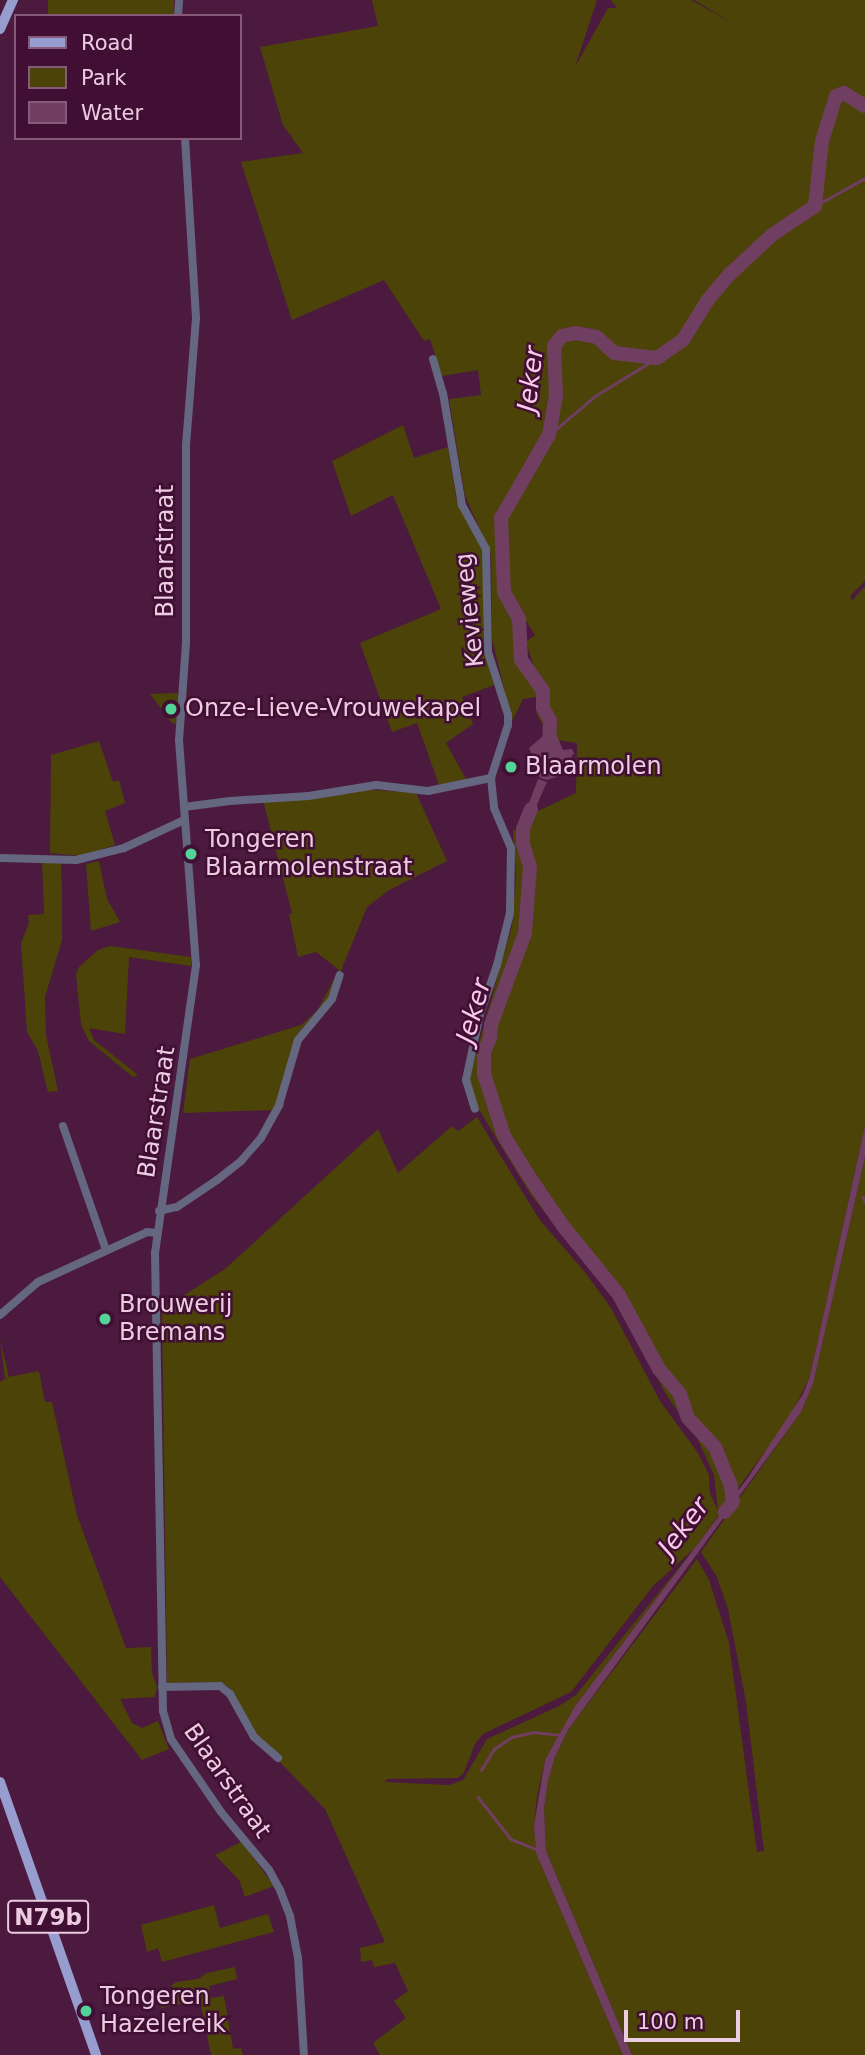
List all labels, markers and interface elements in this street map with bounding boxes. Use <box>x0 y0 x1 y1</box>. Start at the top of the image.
legend <box>14 14 242 140</box>
text: Road <box>81 31 134 55</box>
text: Park <box>81 66 126 90</box>
text: Water <box>81 101 143 125</box>
water label: Jeker <box>512 345 550 413</box>
street label: Blaarstraat <box>152 484 180 618</box>
street label: Kevieweg <box>450 552 490 668</box>
place label: Onze-Lieve-Vrouwekapel <box>185 695 481 723</box>
marker: Onze-Lieve-Vrouwekapel <box>163 701 179 717</box>
place label: Blaarmolen <box>525 753 662 781</box>
marker: Blaarmolen <box>503 759 519 775</box>
place label: Tongeren Blaarmolenstraat <box>205 826 412 882</box>
marker: Tongeren Blaarmolenstraat <box>183 846 199 862</box>
water label: Jeker <box>450 975 498 1047</box>
street label: Blaarstraat <box>132 1044 182 1180</box>
place label: Brouwerij Bremans <box>119 1291 232 1347</box>
marker: Brouwerij Bremans <box>97 1311 113 1327</box>
water label: Jeker <box>652 1491 716 1563</box>
street label: Blaarstraat <box>177 1718 277 1844</box>
road number: N79b <box>6 1898 90 1936</box>
place label: Tongeren Hazelereik <box>100 1983 226 2039</box>
scale bar <box>627 1996 742 2040</box>
marker: Tongeren Hazelereik <box>78 2003 94 2019</box>
text: 100 m <box>637 2010 704 2034</box>

